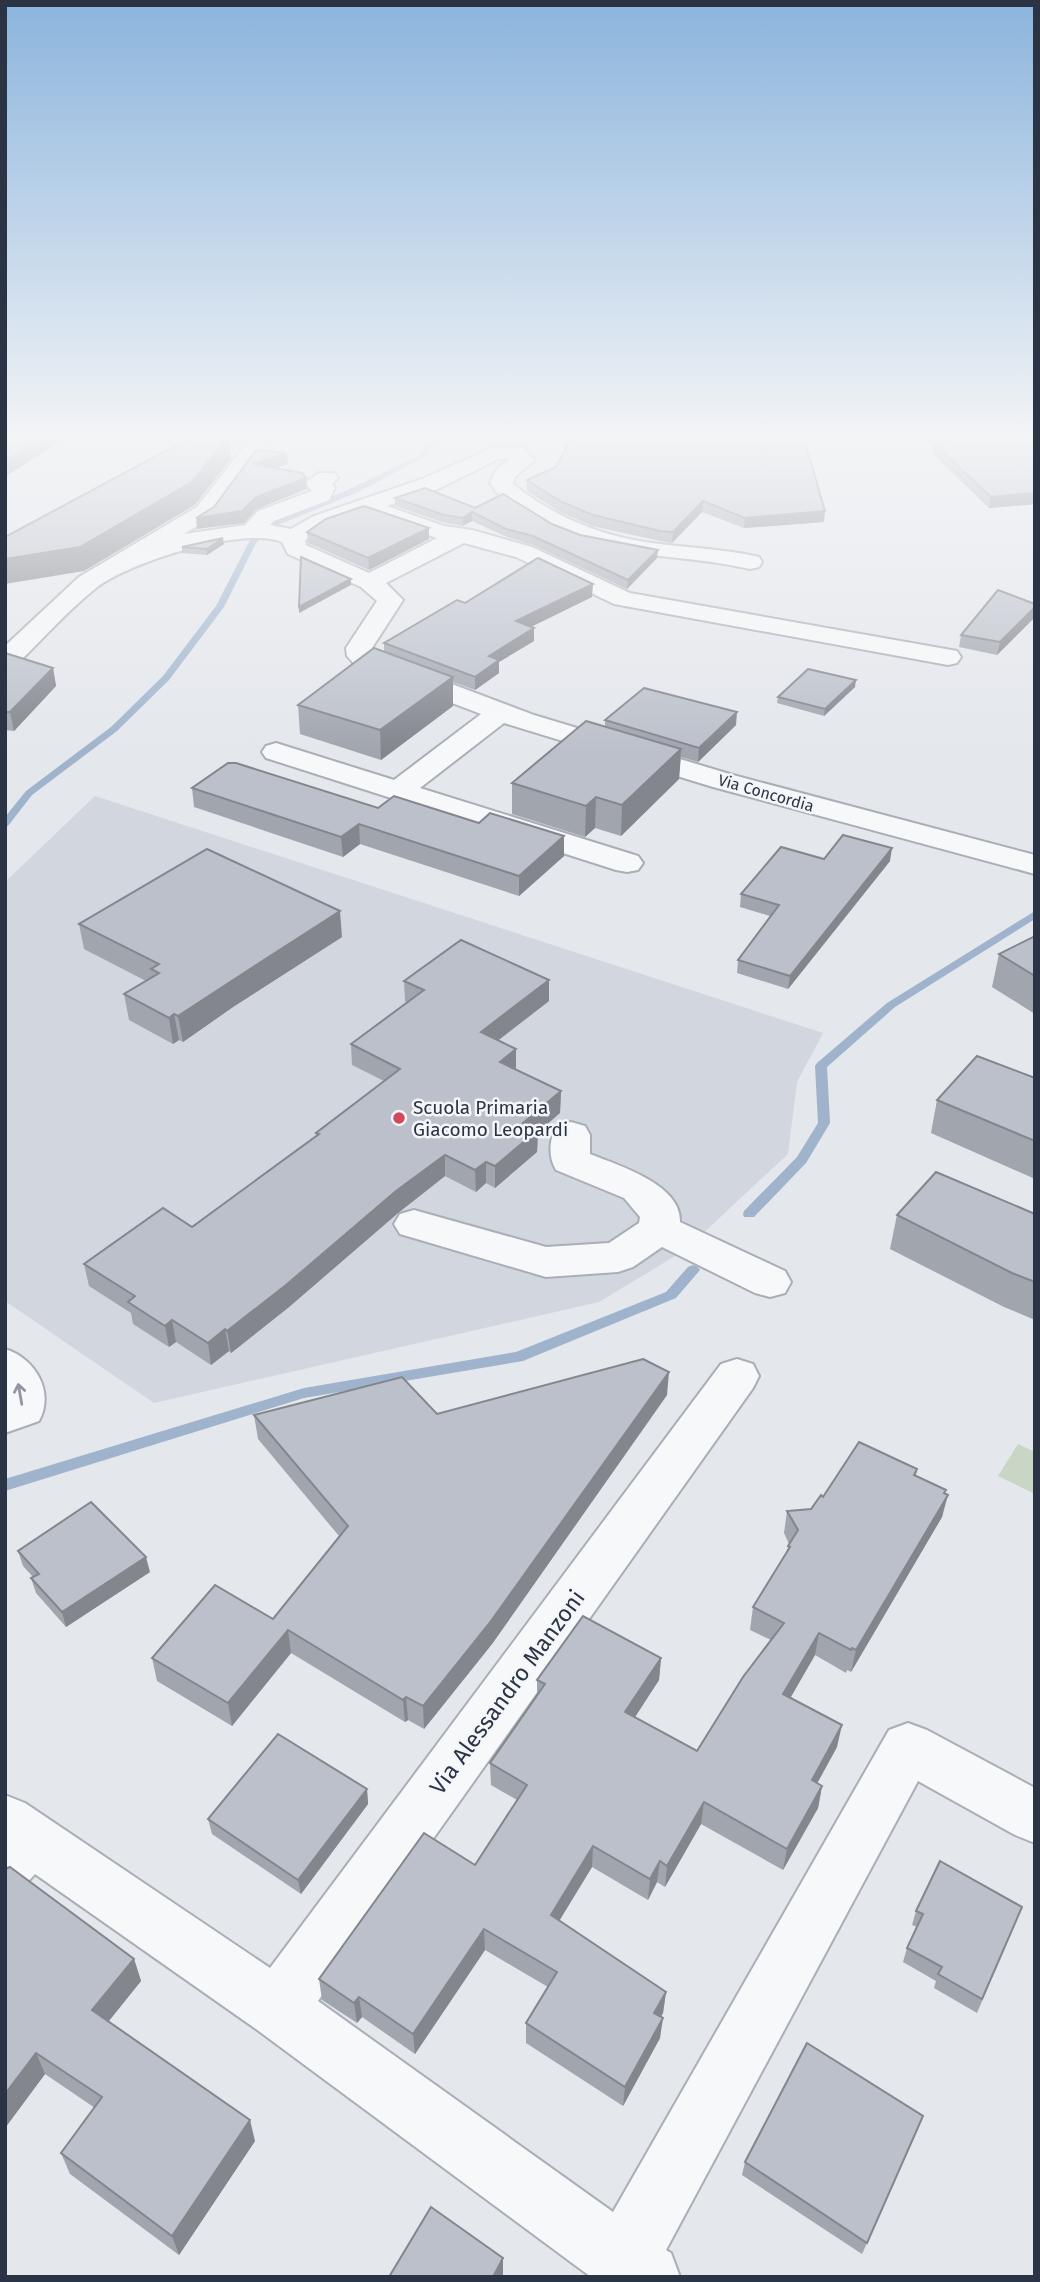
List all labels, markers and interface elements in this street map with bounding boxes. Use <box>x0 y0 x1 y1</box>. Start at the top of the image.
street label: Via Concordia <box>716 770 816 816</box>
place label: Scuola Primaria Giacomo Leopardi <box>413 1096 568 1141</box>
marker: Scuola Primaria Giacomo Leopardi <box>391 1110 407 1126</box>
one-way arrow <box>13 1384 26 1406</box>
street label: Via Alessandro Manzoni <box>423 1584 591 1800</box>

